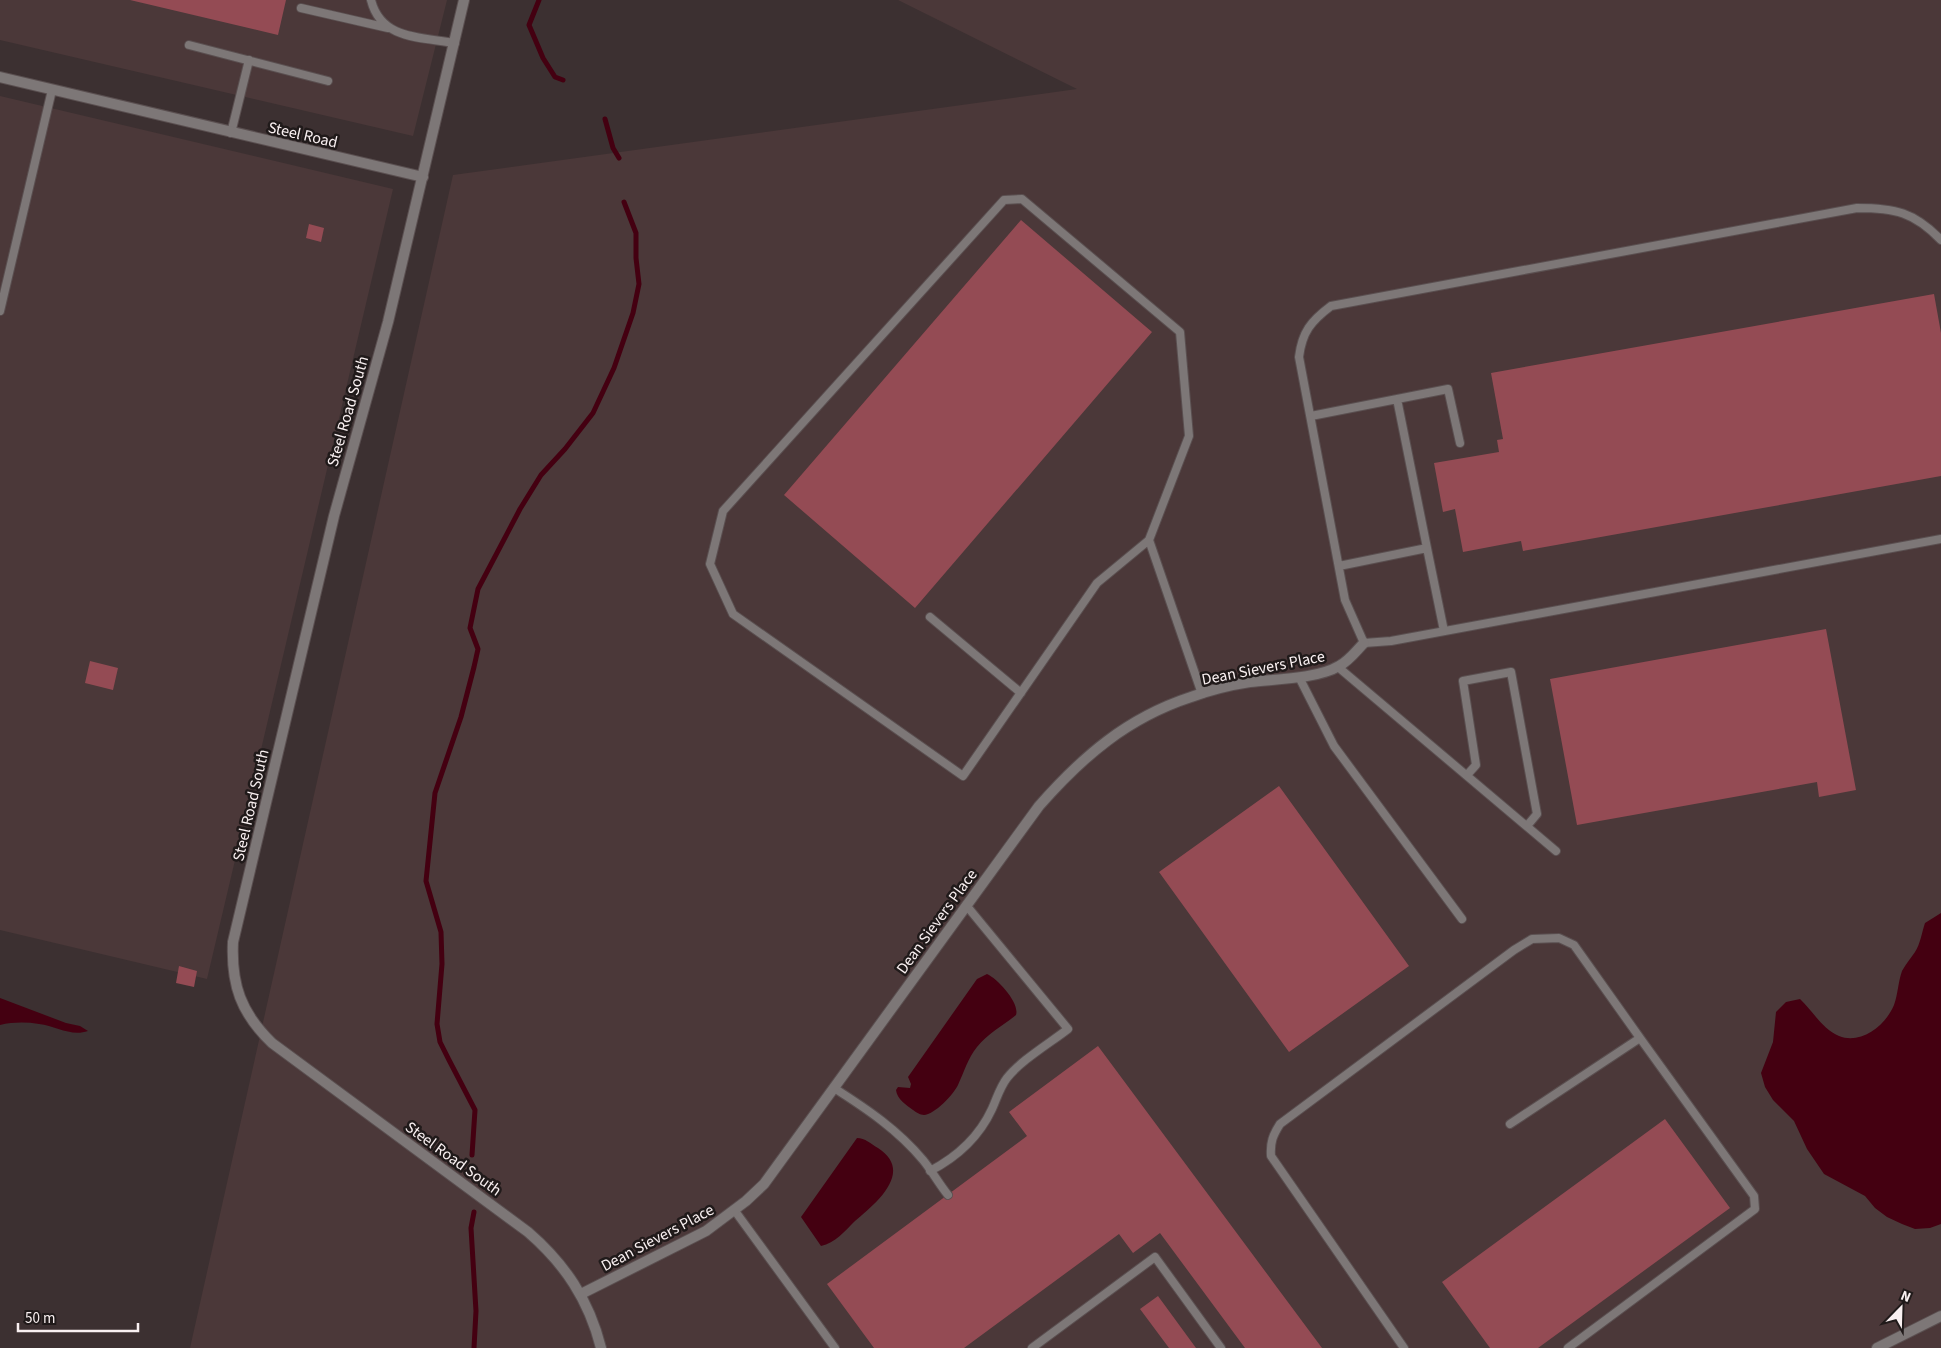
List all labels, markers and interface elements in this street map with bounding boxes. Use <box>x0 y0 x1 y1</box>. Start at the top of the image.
street label: Steel Road <box>266 116 340 154</box>
street label: Steel Road South <box>322 353 374 469</box>
street label: Dean Sievers Place <box>1200 645 1327 691</box>
street label: Steel Road South <box>227 747 275 863</box>
street label: Dean Sievers Place <box>891 865 982 979</box>
street label: Steel Road South <box>401 1116 506 1201</box>
street label: Dean Sievers Place <box>597 1199 718 1277</box>
north arrow <box>1876 1283 1926 1333</box>
text: N <box>1897 1286 1914 1308</box>
scale bar <box>18 1300 138 1332</box>
text: 50 m <box>25 1308 55 1329</box>

